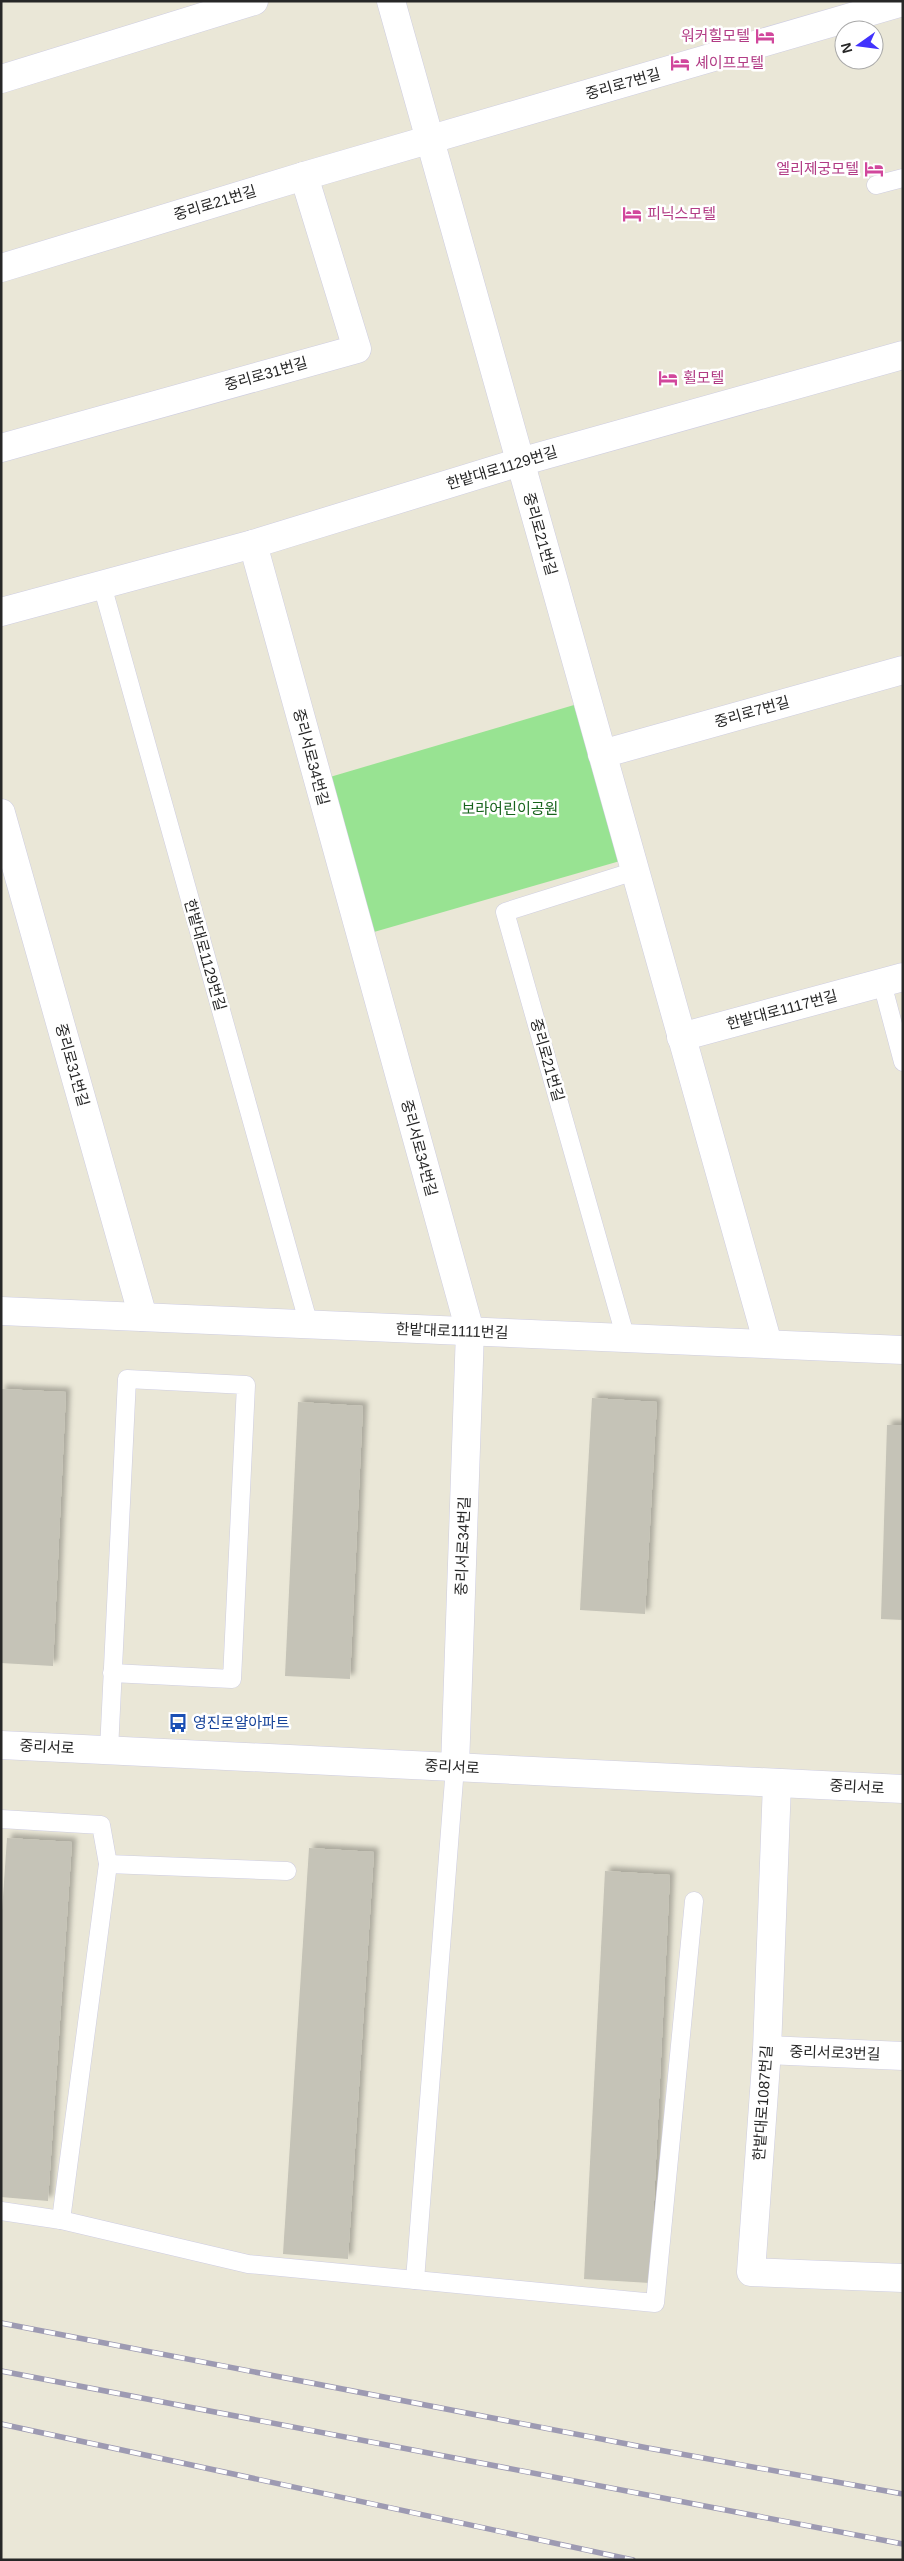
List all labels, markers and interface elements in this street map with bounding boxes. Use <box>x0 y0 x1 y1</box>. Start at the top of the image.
north arrow <box>834 20 884 70</box>
hotel icon: 워커힐모텔 <box>754 25 776 47</box>
place label: 워커힐모텔 <box>681 27 750 44</box>
text: N <box>837 41 855 55</box>
hotel icon: 셰이프모텔 <box>669 52 691 74</box>
place label: 셰이프모텔 <box>695 54 764 71</box>
street label: 중리로7번길 <box>583 65 662 102</box>
hotel icon: 엘리제궁모텔 <box>863 158 885 180</box>
place label: 엘리제궁모텔 <box>776 160 859 177</box>
street label: 중리로21번길 <box>171 182 258 223</box>
hotel icon: 피닉스모텔 <box>621 203 643 225</box>
place label: 피닉스모텔 <box>647 205 716 222</box>
street label: 중리로31번길 <box>222 354 309 393</box>
hotel icon: 휠모텔 <box>657 367 679 389</box>
place label: 휠모텔 <box>683 369 724 386</box>
street label: 한밭대로1129번길 <box>444 443 559 492</box>
street label: 중리로21번길 <box>521 490 560 577</box>
street label: 중리로7번길 <box>712 693 791 730</box>
street label: 중리서로34번길 <box>290 707 333 807</box>
park label: 보라어린이공원 <box>462 800 558 817</box>
street label: 한밭대로1129번길 <box>181 897 230 1013</box>
street label: 한밭대로1117번길 <box>725 987 839 1032</box>
street label: 중리로21번길 <box>528 1016 567 1103</box>
street label: 중리로31번길 <box>53 1021 92 1108</box>
street label: 중리서로34번길 <box>398 1098 441 1198</box>
street label: 한밭대로1111번길 <box>395 1320 509 1341</box>
street label: 중리서로34번길 <box>452 1496 473 1596</box>
bus stop icon: 영진로얄아파트 <box>167 1712 189 1734</box>
place label: 영진로얄아파트 <box>193 1714 290 1731</box>
street label: 중리서로 <box>19 1737 75 1756</box>
street label: 중리서로 <box>424 1757 480 1776</box>
street label: 중리서로 <box>829 1777 885 1796</box>
street label: 중리서로3번길 <box>789 2042 881 2063</box>
street label: 한밭대로1087번길 <box>750 2044 775 2162</box>

